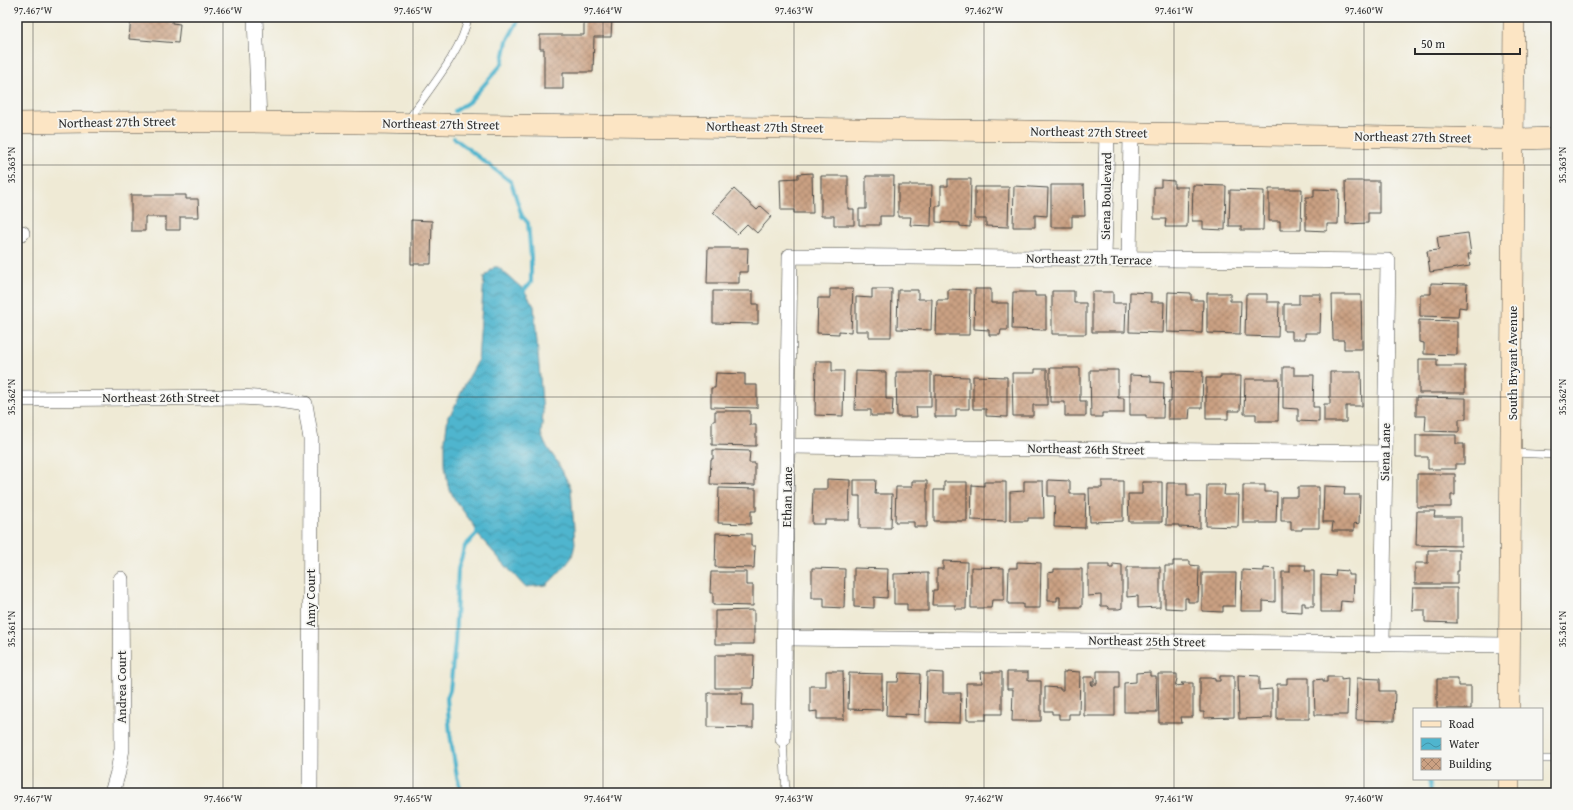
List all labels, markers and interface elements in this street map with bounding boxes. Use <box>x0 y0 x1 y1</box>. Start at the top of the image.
text: 97.467°W <box>14 3 53 18</box>
text: 97.466°W <box>204 3 243 18</box>
text: 97.465°W <box>394 3 433 18</box>
text: 97.464°W <box>584 3 623 18</box>
text: 97.463°W <box>775 3 814 18</box>
text: 97.462°W <box>965 3 1004 18</box>
text: 97.461°W <box>1155 3 1194 18</box>
text: 97.460°W <box>1345 3 1384 18</box>
scale bar <box>1415 30 1520 56</box>
text: 50 m <box>1421 35 1445 52</box>
street label: Northeast 27th Street <box>58 111 176 133</box>
street label: Northeast 27th Street <box>382 113 500 135</box>
street label: Northeast 27th Street <box>706 116 824 138</box>
street label: Northeast 27th Street <box>1030 121 1148 143</box>
street label: Northeast 27th Street <box>1354 126 1472 148</box>
text: 35.363°N <box>4 146 19 183</box>
text: 35.363°N <box>1555 146 1570 183</box>
street label: Siena Boulevard <box>1096 152 1116 240</box>
street label: Northeast 27th Terrace <box>1026 248 1152 270</box>
street label: South Bryant Avenue <box>1503 306 1522 420</box>
text: 35.362°N <box>4 378 19 415</box>
text: 35.362°N <box>1555 378 1570 415</box>
street label: Northeast 26th Street <box>102 388 220 407</box>
street label: Siena Lane <box>1375 423 1395 481</box>
street label: Northeast 26th Street <box>1027 438 1145 460</box>
street label: Ethan Lane <box>777 467 797 527</box>
street label: Amy Court <box>301 568 320 627</box>
text: 35.361°N <box>4 610 19 647</box>
text: 35.361°N <box>1555 610 1570 647</box>
street label: Northeast 25th Street <box>1088 630 1206 652</box>
street label: Andrea Court <box>112 650 131 724</box>
legend <box>1413 708 1543 780</box>
text: Road <box>1449 715 1475 732</box>
text: Water <box>1449 735 1479 752</box>
text: Building <box>1449 755 1492 772</box>
text: 97.467°W <box>14 791 53 806</box>
text: 97.466°W <box>204 791 243 806</box>
text: 97.465°W <box>394 791 433 806</box>
text: 97.464°W <box>584 791 623 806</box>
text: 97.463°W <box>775 791 814 806</box>
text: 97.462°W <box>965 791 1004 806</box>
text: 97.461°W <box>1155 791 1194 806</box>
text: 97.460°W <box>1345 791 1384 806</box>

